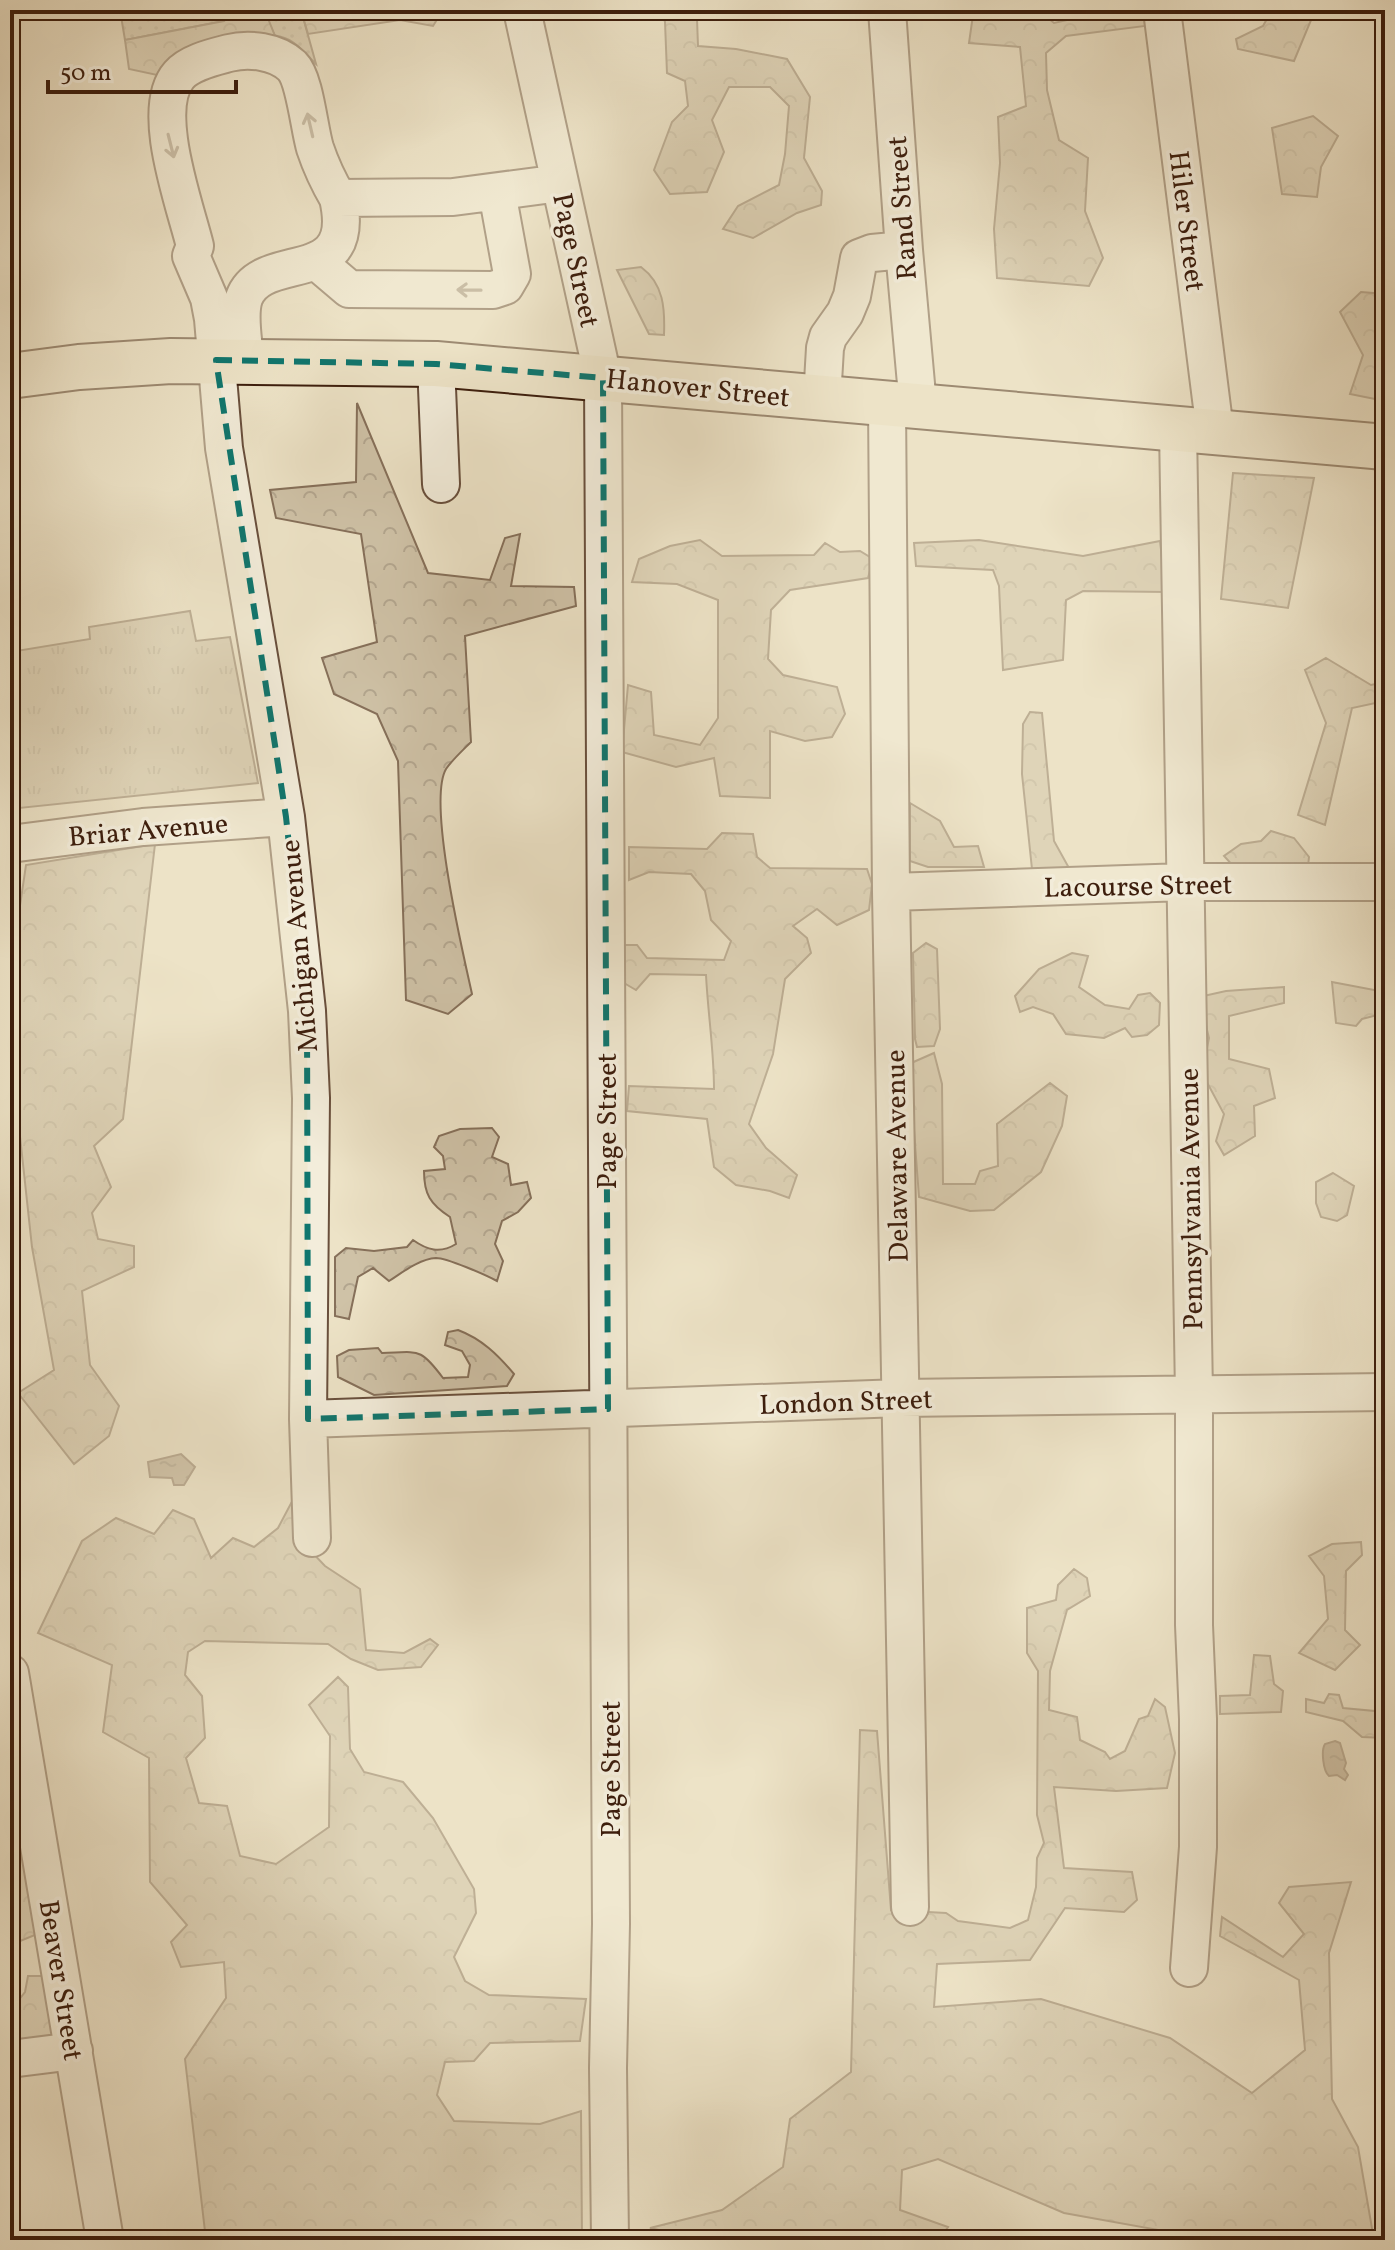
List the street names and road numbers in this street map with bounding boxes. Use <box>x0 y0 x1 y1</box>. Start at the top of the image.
street label: Rand Street <box>879 134 928 281</box>
street label: Hiler Street <box>1158 149 1214 294</box>
street label: Page Street <box>541 190 608 331</box>
street label: Hanover Street <box>604 360 792 419</box>
street label: Briar Avenue <box>67 805 230 858</box>
street label: Michigan Avenue <box>272 838 329 1054</box>
street label: Lacourse Street <box>1043 866 1233 909</box>
street label: Delaware Avenue <box>877 1049 920 1263</box>
street label: Page Street <box>589 1053 628 1189</box>
street label: Pennsylvania Avenue <box>1171 1067 1214 1330</box>
street label: London Street <box>759 1381 934 1426</box>
street label: Page Street <box>593 1701 632 1837</box>
street label: Beaver Street <box>28 1897 91 2064</box>

